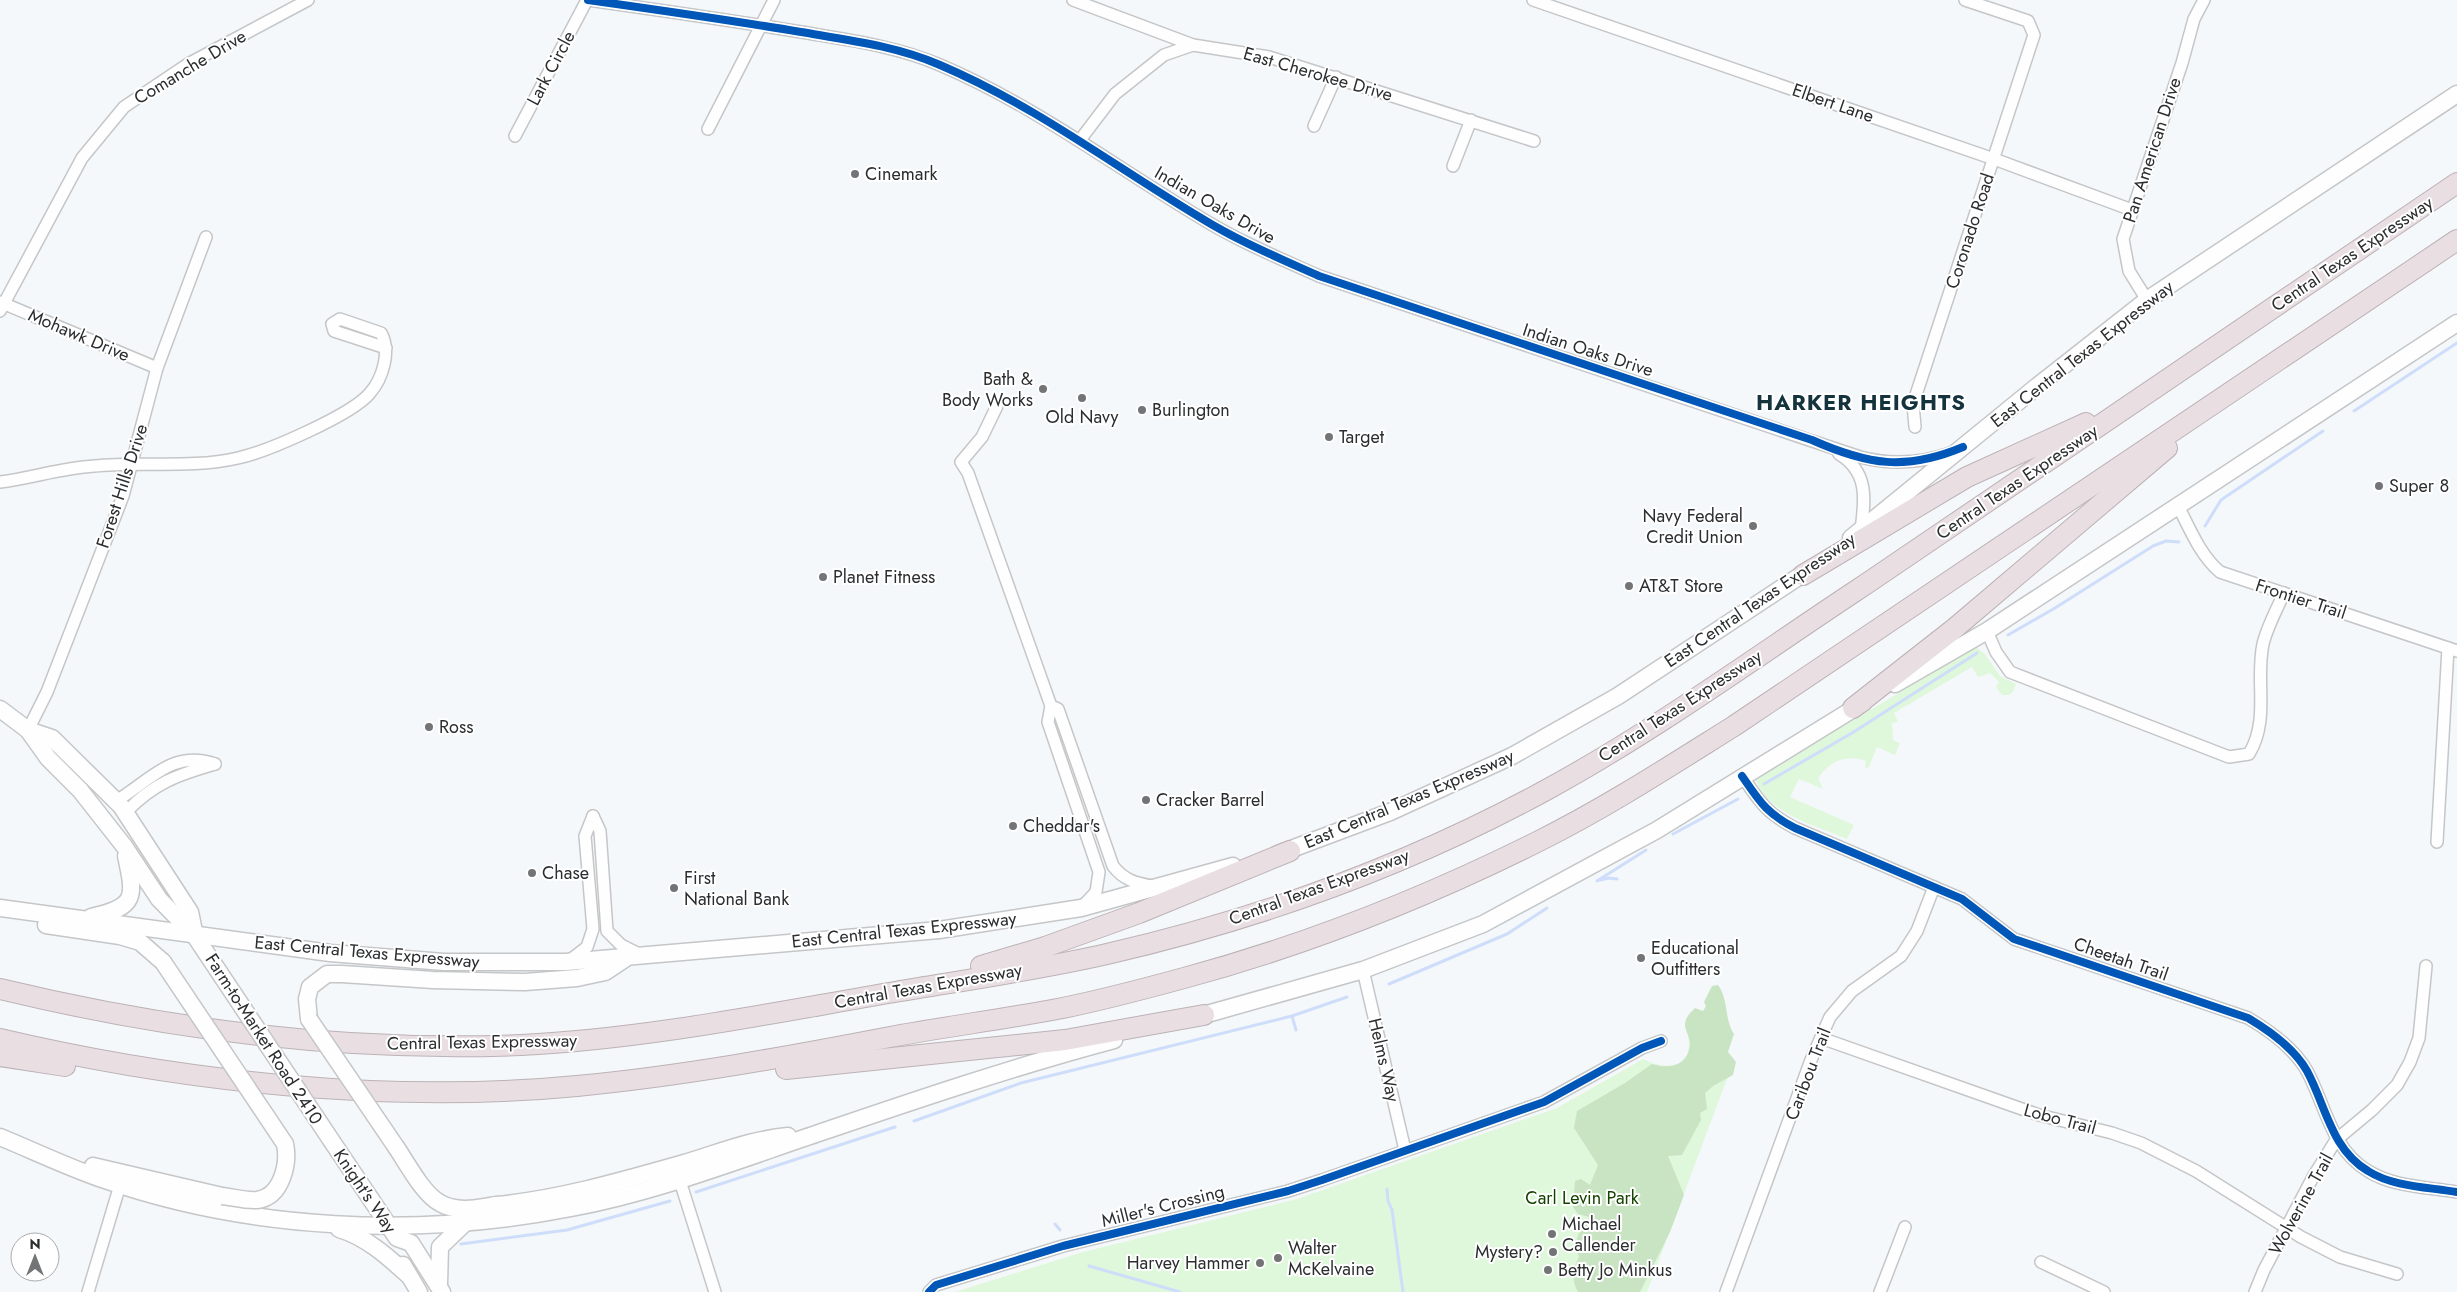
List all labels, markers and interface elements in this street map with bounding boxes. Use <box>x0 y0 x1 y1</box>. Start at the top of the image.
street label: Comanche Drive <box>129 23 251 111</box>
street label: Lark Circle <box>520 26 582 110</box>
street label: East Cherokee Drive <box>1240 40 1396 108</box>
street label: Pan American Drive <box>2116 74 2188 226</box>
street label: Elbert Lane <box>1789 77 1877 129</box>
street label: Indian Oaks Drive <box>1150 160 1280 250</box>
place label: Cinemark <box>865 161 938 187</box>
marker: Cinemark <box>849 168 861 180</box>
street label: Coronado Road <box>1939 170 2001 292</box>
street label: Central Texas Expressway <box>2266 190 2438 318</box>
street label: East Central Texas Expressway <box>1985 274 2179 434</box>
street label: Mohawk Drive <box>24 302 134 368</box>
street label: Indian Oaks Drive <box>1519 317 1657 383</box>
place label: Bath & Body Works <box>942 366 1033 413</box>
marker: Bath & Body Works <box>1037 383 1049 395</box>
district label: HARKER HEIGHTS <box>1756 386 1966 418</box>
marker: Old Navy <box>1076 392 1088 404</box>
place label: Burlington <box>1152 397 1230 423</box>
place label: Old Navy <box>1046 404 1119 430</box>
marker: Burlington <box>1136 404 1148 416</box>
street label: Central Texas Expressway <box>1931 418 2103 546</box>
street label: Forest Hills Drive <box>90 421 154 551</box>
place label: Target <box>1339 424 1385 450</box>
marker: Target <box>1323 431 1335 443</box>
place label: Super 8 <box>2389 473 2449 499</box>
marker: Super 8 <box>2373 480 2385 492</box>
place label: Navy Federal Credit Union <box>1642 503 1743 550</box>
marker: Navy Federal Credit Union <box>1747 520 1759 532</box>
street label: East Central Texas Expressway <box>1659 526 1861 674</box>
place label: Planet Fitness <box>833 564 935 590</box>
marker: Planet Fitness <box>817 571 829 583</box>
street label: Frontier Trail <box>2252 572 2350 626</box>
place label: AT&T Store <box>1639 573 1723 599</box>
marker: AT&T Store <box>1623 580 1635 592</box>
street label: Central Texas Expressway <box>1593 643 1767 769</box>
place label: Ross <box>439 714 473 740</box>
marker: Ross <box>423 721 435 733</box>
street label: East Central Texas Expressway <box>1300 743 1518 855</box>
place label: Cracker Barrel <box>1156 787 1264 813</box>
marker: Cracker Barrel <box>1140 794 1152 806</box>
place label: Cheddar's <box>1023 813 1100 839</box>
marker: Cheddar's <box>1007 820 1019 832</box>
street label: Central Texas Expressway <box>1225 842 1413 932</box>
place label: Chase <box>542 860 589 886</box>
place label: First National Bank <box>684 865 789 912</box>
marker: Chase <box>526 867 538 879</box>
marker: First National Bank <box>668 882 680 894</box>
street label: East Central Texas Expressway <box>790 905 1018 955</box>
street label: East Central Texas Expressway <box>253 929 481 975</box>
street label: Cheetah Trail <box>2070 931 2172 987</box>
place label: Educational Outfitters <box>1651 935 1739 982</box>
street label: Farm-to-Market Road 2410 <box>199 948 329 1130</box>
marker: Educational Outfitters <box>1635 952 1647 964</box>
street label: Central Texas Expressway <box>832 957 1024 1015</box>
street label: Helms Way <box>1362 1015 1406 1105</box>
street label: Caribou Trail <box>1778 1024 1838 1124</box>
street label: Central Texas Expressway <box>387 1027 577 1057</box>
street label: Lobo Trail <box>2021 1097 2099 1141</box>
street label: Knight's Way <box>327 1144 403 1238</box>
street label: Wolverine Trail <box>2262 1148 2340 1260</box>
street label: Miller's Crossing <box>1099 1178 1227 1234</box>
park label: Carl Levin Park <box>1525 1185 1639 1211</box>
place label: Michael Callender <box>1562 1211 1637 1258</box>
marker: Michael Callender <box>1546 1228 1558 1240</box>
north arrow <box>10 1232 60 1282</box>
text: N <box>29 1234 41 1254</box>
place label: Walter McKelvaine <box>1288 1235 1374 1282</box>
place label: Mystery? <box>1475 1239 1543 1265</box>
marker: Mystery? <box>1547 1246 1559 1258</box>
place label: Harvey Hammer <box>1127 1250 1251 1276</box>
marker: Walter McKelvaine <box>1272 1252 1284 1264</box>
marker: Harvey Hammer <box>1254 1257 1266 1269</box>
place label: Betty Jo Minkus <box>1558 1257 1672 1283</box>
marker: Betty Jo Minkus <box>1542 1264 1554 1276</box>

